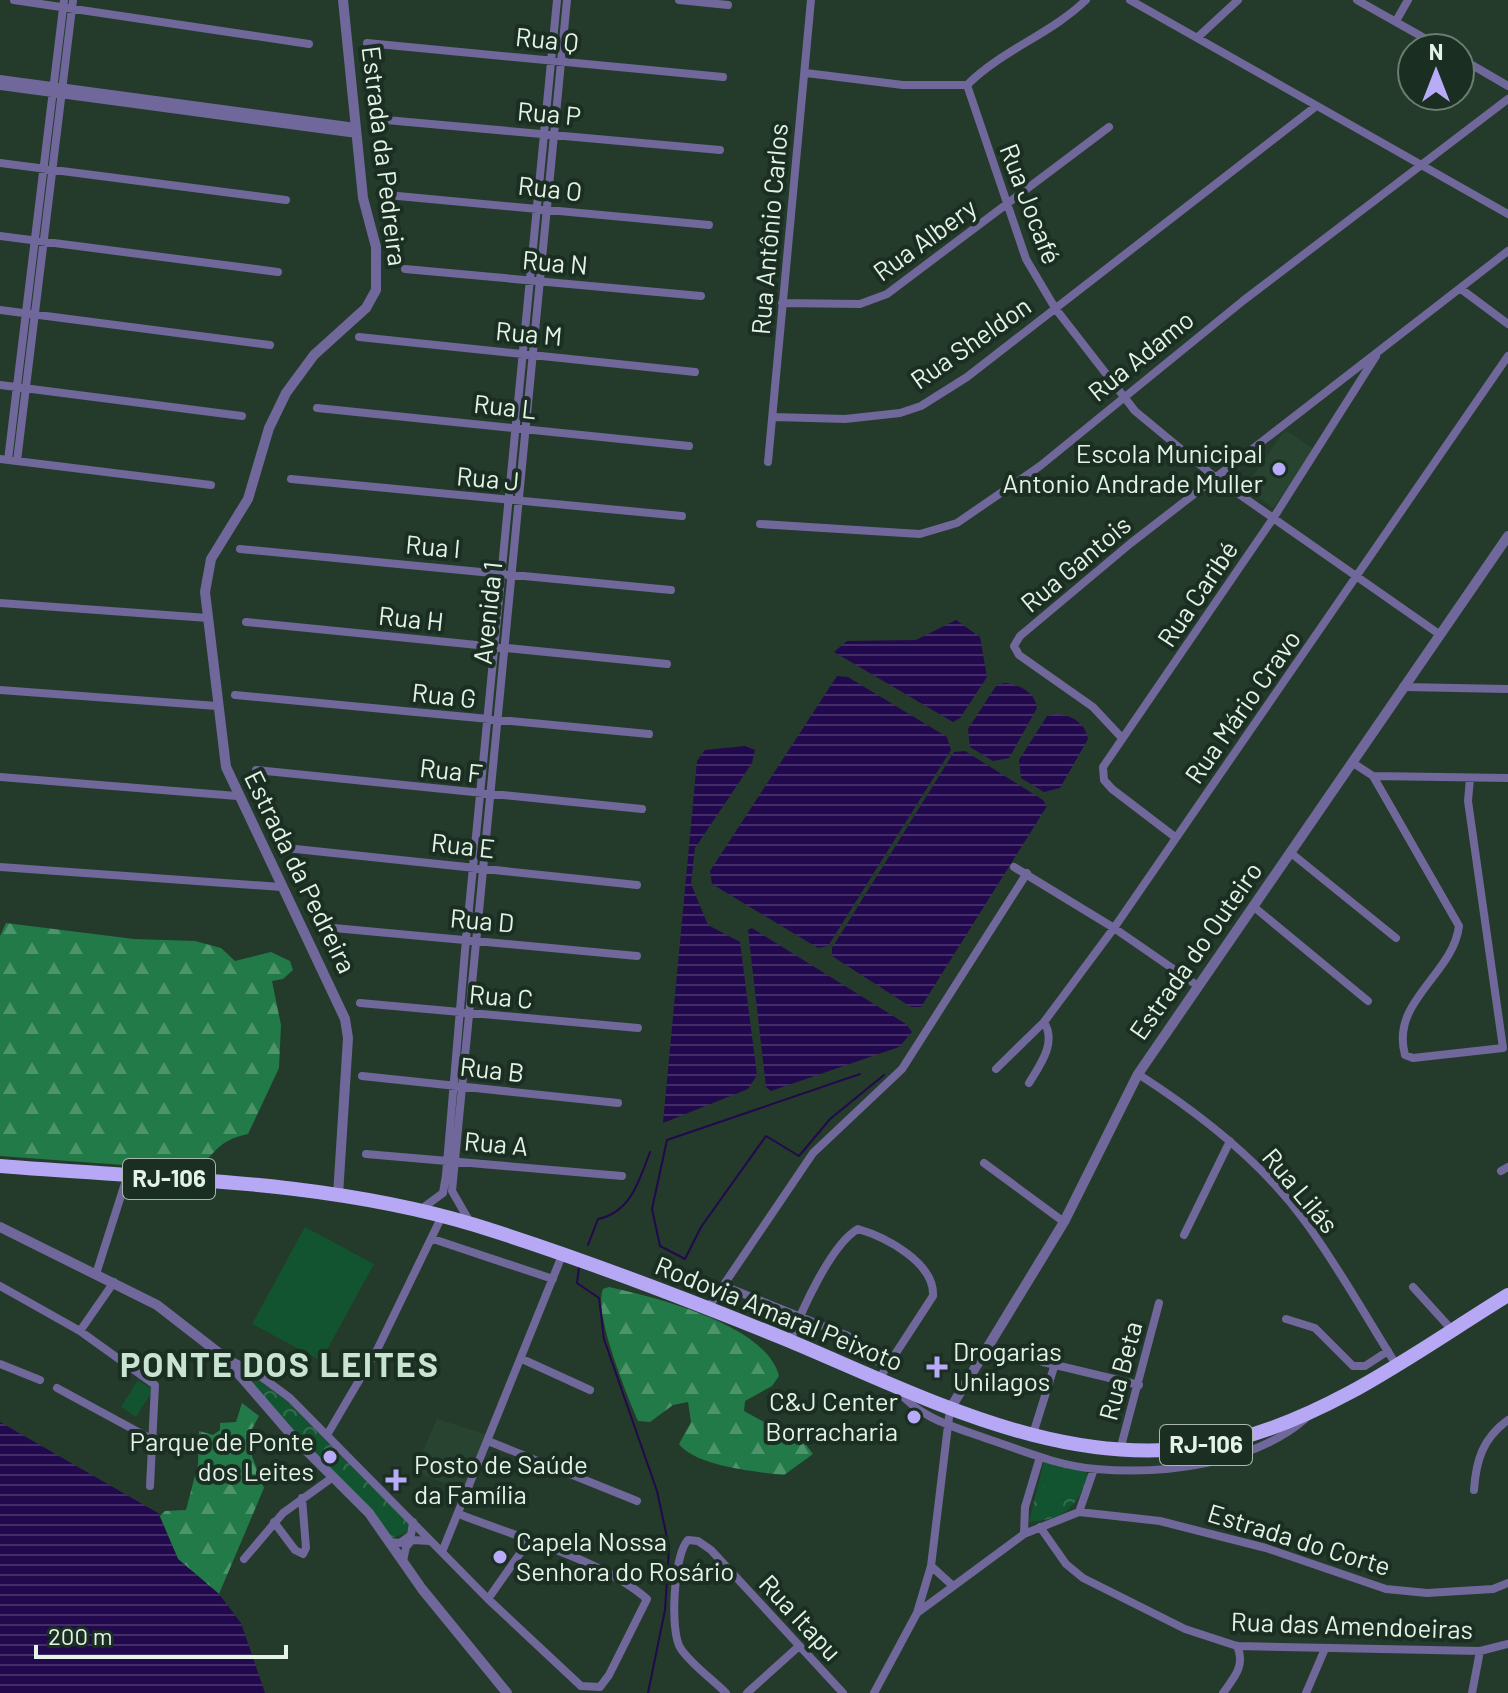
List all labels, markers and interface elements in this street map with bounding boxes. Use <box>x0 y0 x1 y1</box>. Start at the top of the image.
street label: Rua Q <box>514 20 580 57</box>
north arrow <box>1396 32 1476 112</box>
text: N <box>1429 38 1443 64</box>
street label: Estrada da Pedreira <box>357 44 414 267</box>
street label: Rua P <box>516 94 582 131</box>
street label: Rua Antônio Carlos <box>744 122 793 336</box>
street label: Rua Jocafé <box>994 139 1068 268</box>
street label: Rua O <box>516 169 584 206</box>
street label: Rua Albery <box>866 191 982 287</box>
street label: Rua N <box>521 243 589 280</box>
street label: Rua Sheldon <box>904 289 1036 394</box>
street label: Rua Adamo <box>1081 303 1199 407</box>
street label: Rua M <box>494 314 564 351</box>
street label: Rua L <box>472 387 538 424</box>
place label: Escola Municipal Antonio Andrade Muller <box>1002 437 1264 498</box>
street label: Rua J <box>455 459 521 496</box>
marker: Escola Municipal Antonio Andrade Muller <box>1270 460 1288 478</box>
street label: Rua Gantois <box>1014 508 1136 618</box>
street label: Rua I <box>404 528 462 563</box>
street label: Rua Caribé <box>1150 534 1243 652</box>
street label: Avenida 1 <box>466 560 507 666</box>
street label: Rua H <box>377 599 445 636</box>
street label: Rua Mário Cravo <box>1177 623 1306 789</box>
street label: Rua G <box>411 676 478 713</box>
street label: Rua F <box>418 751 484 788</box>
street label: Estrada da Pedreira <box>239 765 364 978</box>
street label: Rua E <box>430 826 497 863</box>
street label: Estrada do Outeiro <box>1122 855 1268 1045</box>
street label: Rua D <box>449 901 516 938</box>
street label: Rua C <box>468 977 534 1014</box>
street label: Rua B <box>458 1050 526 1087</box>
street label: Rua A <box>463 1124 529 1161</box>
street label: Rua Lilás <box>1257 1141 1346 1239</box>
road number: RJ-106 <box>123 1159 215 1199</box>
street label: Rodovia Amaral Peixoto <box>651 1249 908 1376</box>
street label: Rua Beta <box>1092 1318 1148 1423</box>
place label: Drogarias Unilagos <box>953 1335 1062 1396</box>
district label: PONTE DOS LEITES <box>120 1343 440 1384</box>
marker: Drogarias Unilagos <box>928 1358 946 1376</box>
place label: C&J Center Borracharia <box>765 1385 899 1446</box>
marker: C&J Center Borracharia <box>905 1408 923 1426</box>
place label: Parque de Ponte dos Leites <box>130 1425 314 1486</box>
road number: RJ-106 <box>1160 1425 1252 1465</box>
marker: Parque de Ponte dos Leites <box>321 1448 339 1466</box>
place label: Posto de Saúde da Família <box>414 1448 588 1509</box>
marker: Posto de Saúde da Família <box>385 1469 407 1491</box>
street label: Estrada do Corte <box>1204 1496 1394 1581</box>
place label: Capela Nossa Senhora do Rosário <box>516 1525 735 1586</box>
marker: Capela Nossa Senhora do Rosário <box>491 1548 509 1566</box>
street label: Rua Itapu <box>754 1568 849 1666</box>
street label: Rua das Amendoeiras <box>1230 1605 1474 1644</box>
scale bar <box>36 1609 286 1659</box>
text: 200 m <box>48 1621 113 1650</box>

